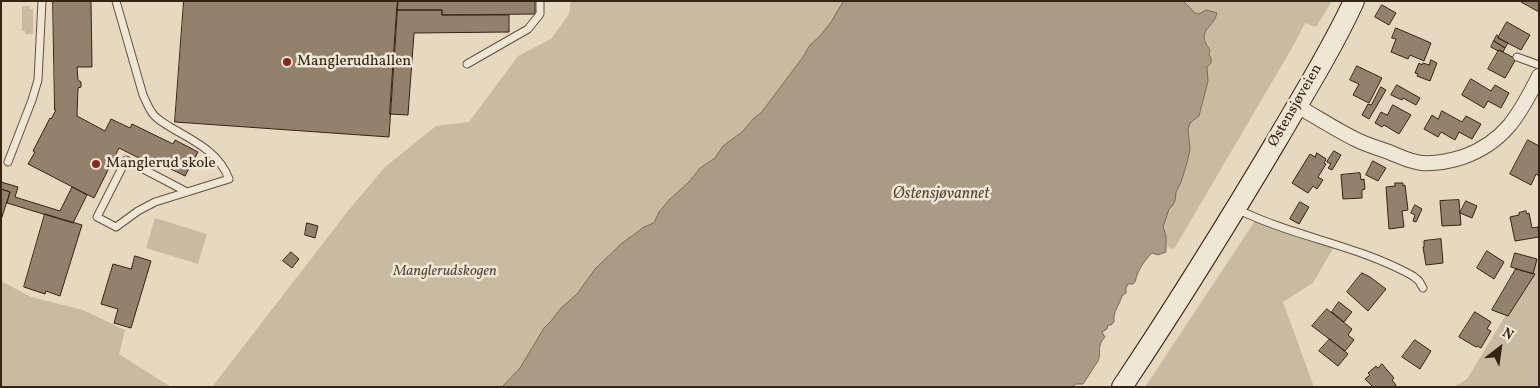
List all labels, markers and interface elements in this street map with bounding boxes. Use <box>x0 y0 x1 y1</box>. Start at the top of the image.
place label: Manglerudhallen <box>297 53 411 71</box>
marker: Manglerudhallen <box>281 56 293 68</box>
street label: Østensjøveien <box>1265 61 1327 151</box>
place label: Manglerud skole <box>106 155 216 173</box>
marker: Manglerud skole <box>90 158 102 170</box>
water label: Østensjøvannet <box>893 185 989 205</box>
park label: Manglerudskogen <box>393 263 497 281</box>
north arrow <box>1475 323 1525 373</box>
text: N <box>1499 324 1517 345</box>

